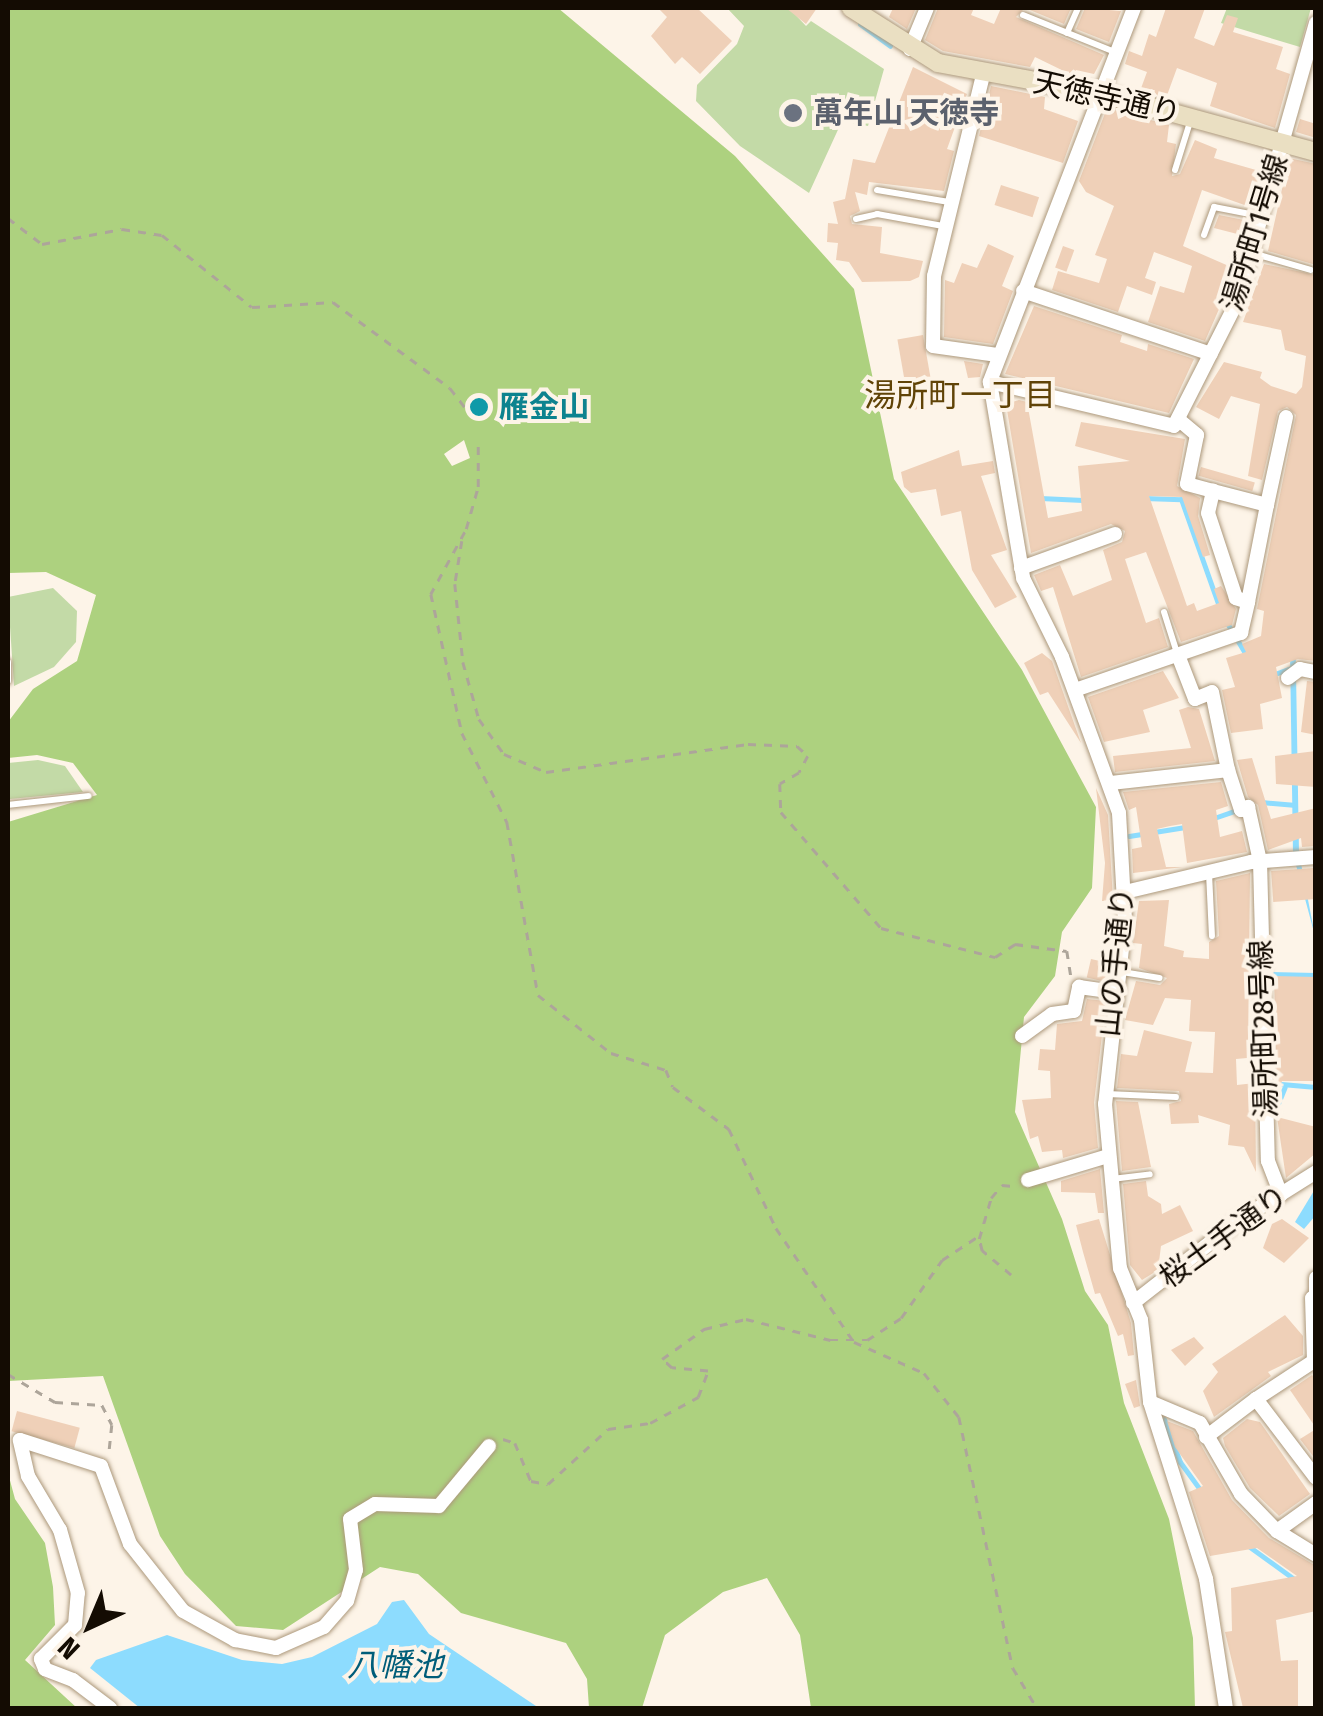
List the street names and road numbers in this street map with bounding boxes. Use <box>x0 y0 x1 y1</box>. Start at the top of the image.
street label: 天徳寺通り <box>1030 64 1184 132</box>
street label: 湯所町1号線 <box>1214 150 1296 316</box>
street label: 山の手通り <box>1090 886 1142 1038</box>
street label: 湯所町28号線 <box>1243 939 1285 1119</box>
street label: 桜土手通り <box>1153 1178 1295 1296</box>

